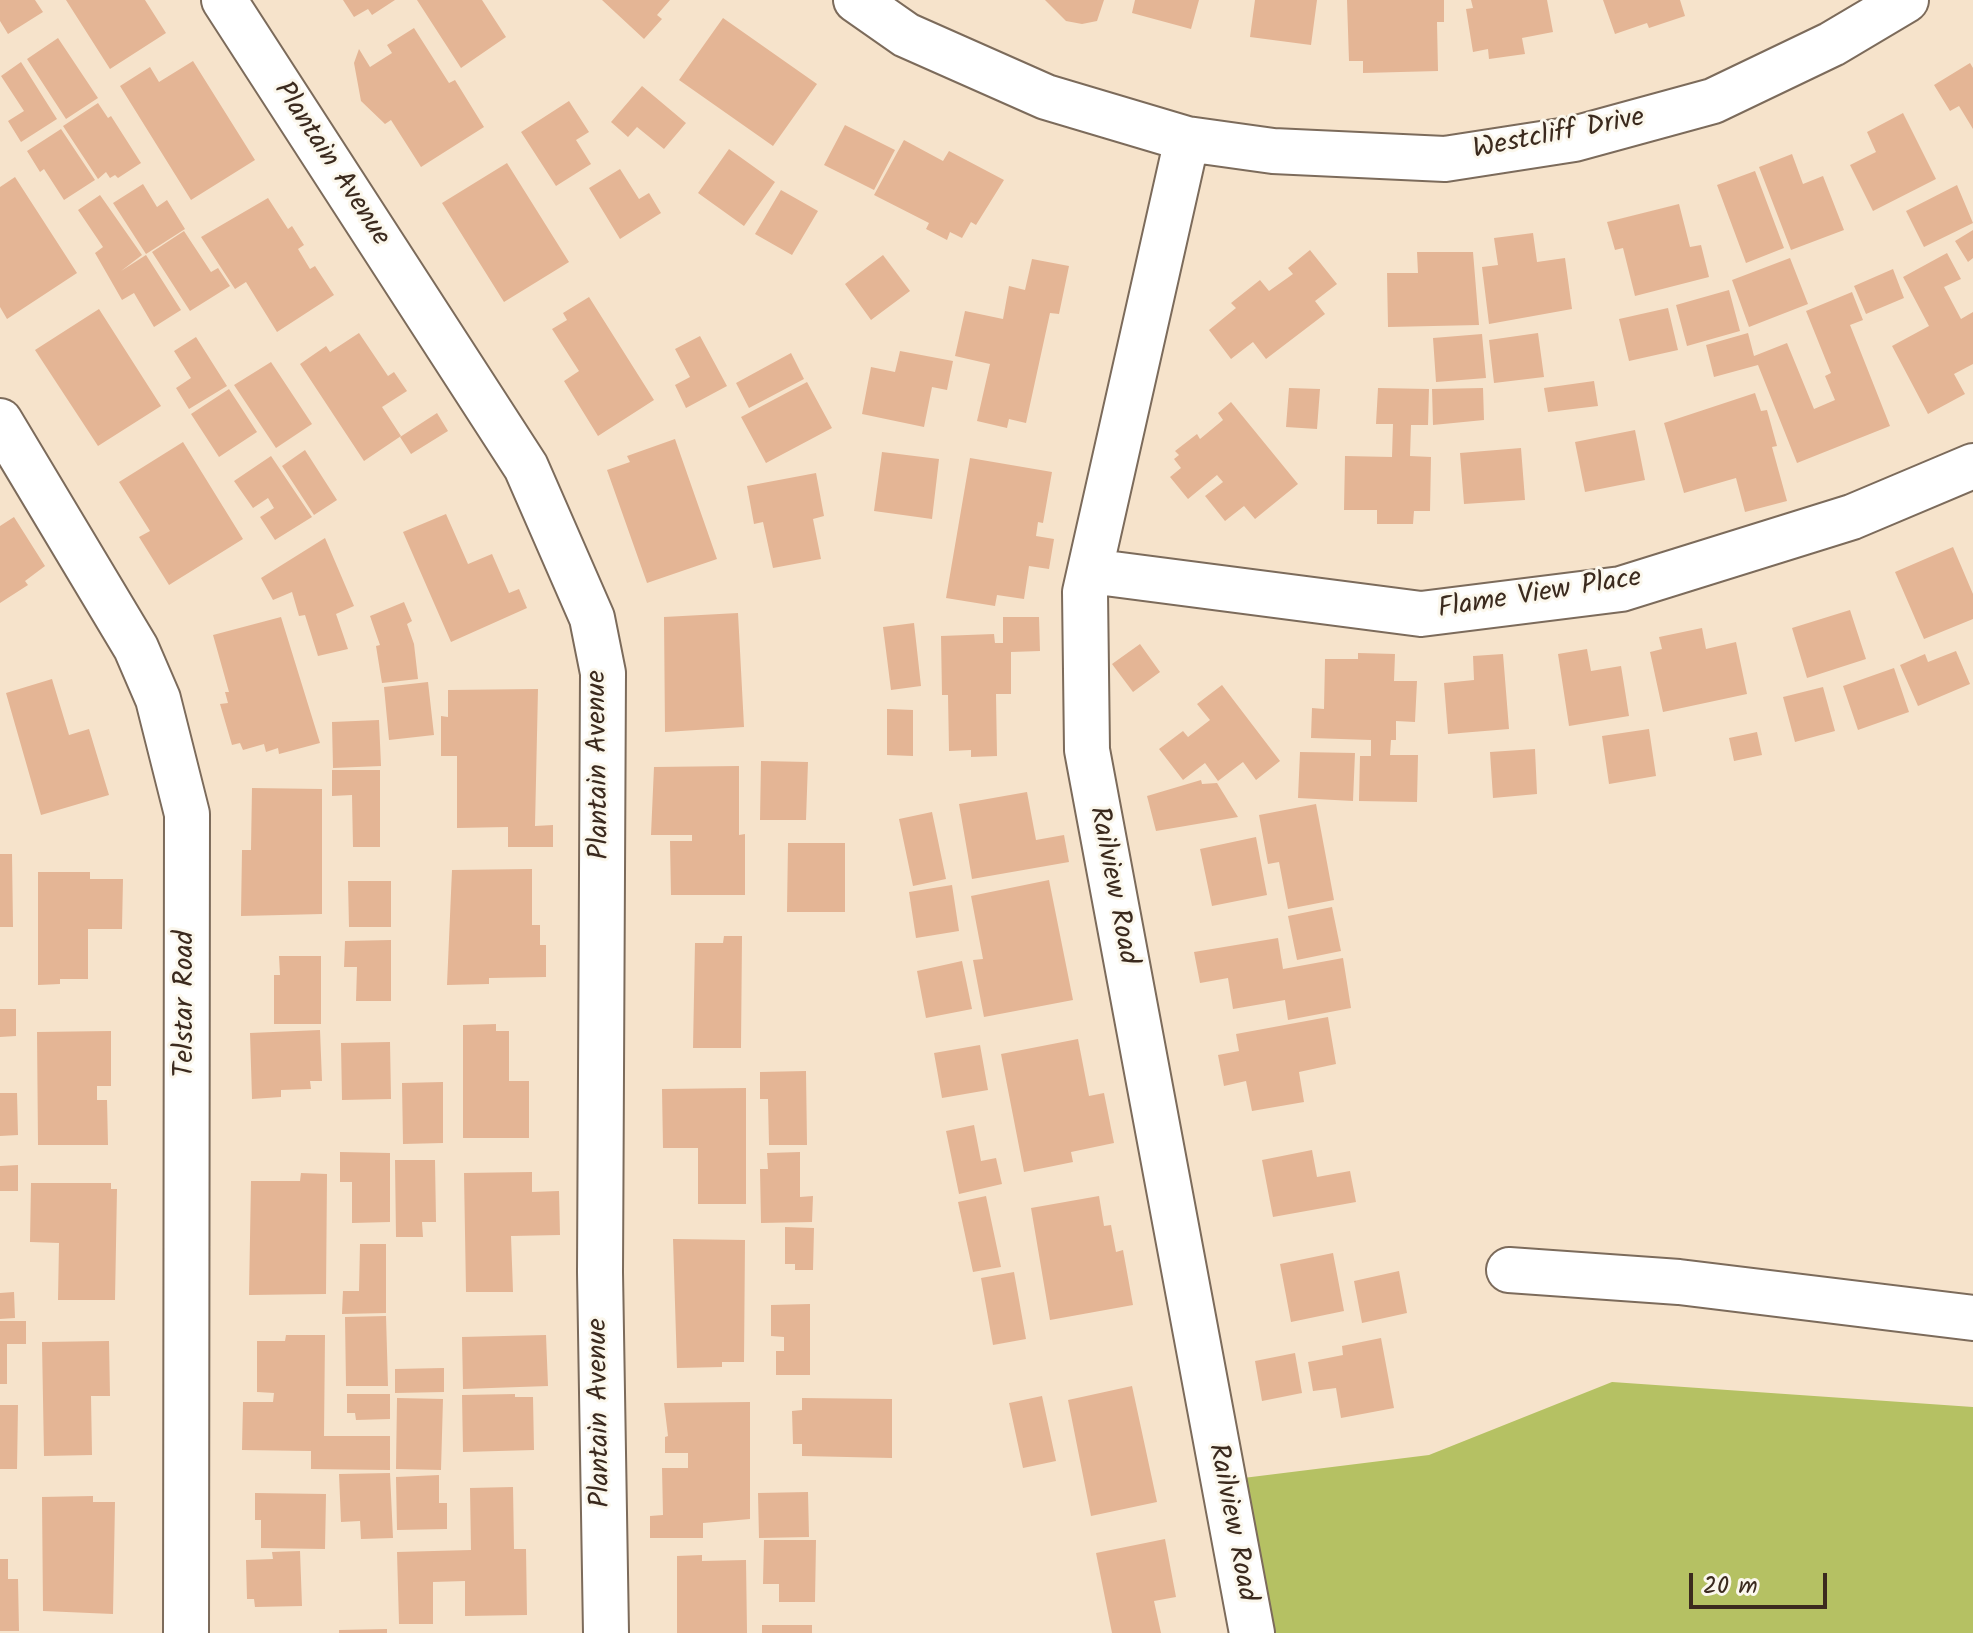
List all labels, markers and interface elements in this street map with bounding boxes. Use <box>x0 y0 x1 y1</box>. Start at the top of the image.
street label: Plantain Avenue <box>264 76 396 254</box>
street label: Westcliff Drive <box>1470 103 1648 169</box>
street label: Flame View Place <box>1436 563 1644 629</box>
street label: Plantain Avenue <box>583 670 619 860</box>
street label: Railview Road <box>1079 804 1143 968</box>
street label: Telstar Road <box>170 931 204 1077</box>
street label: Plantain Avenue <box>584 1318 620 1508</box>
street label: Railview Road <box>1198 1441 1262 1605</box>
scale bar <box>1693 1557 1831 1607</box>
text: 20 m <box>1703 1567 1758 1606</box>

